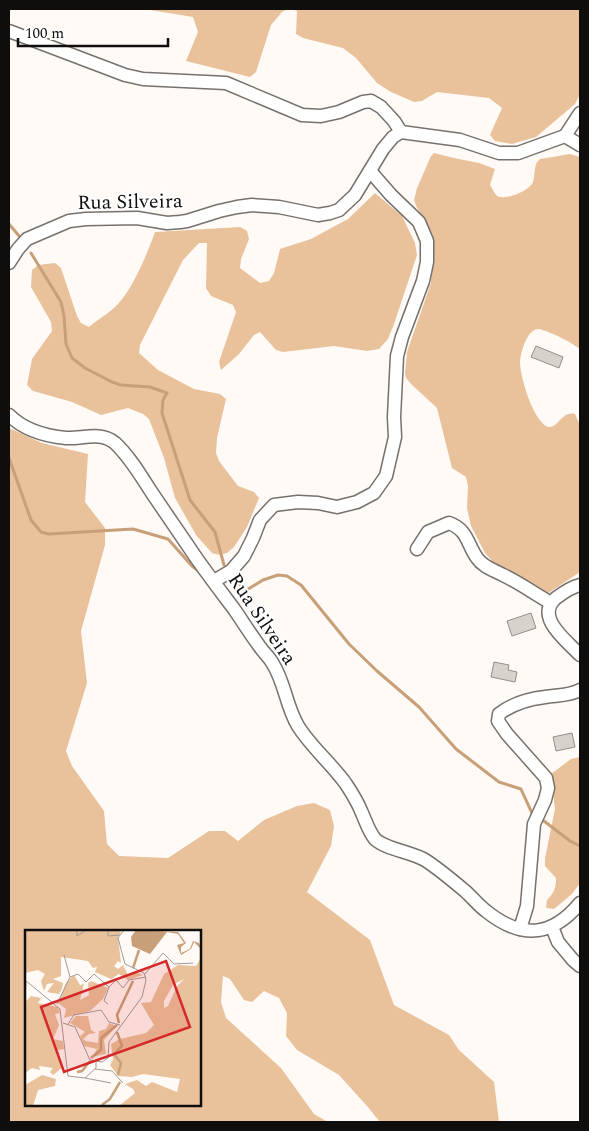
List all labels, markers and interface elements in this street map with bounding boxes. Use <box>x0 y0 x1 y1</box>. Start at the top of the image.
scale bar <box>18 15 168 47</box>
text: 100 m <box>25 22 64 45</box>
street label: Rua Silveira <box>77 186 183 218</box>
street label: Rua Silveira <box>220 567 304 671</box>
inset map <box>25 930 201 1106</box>

